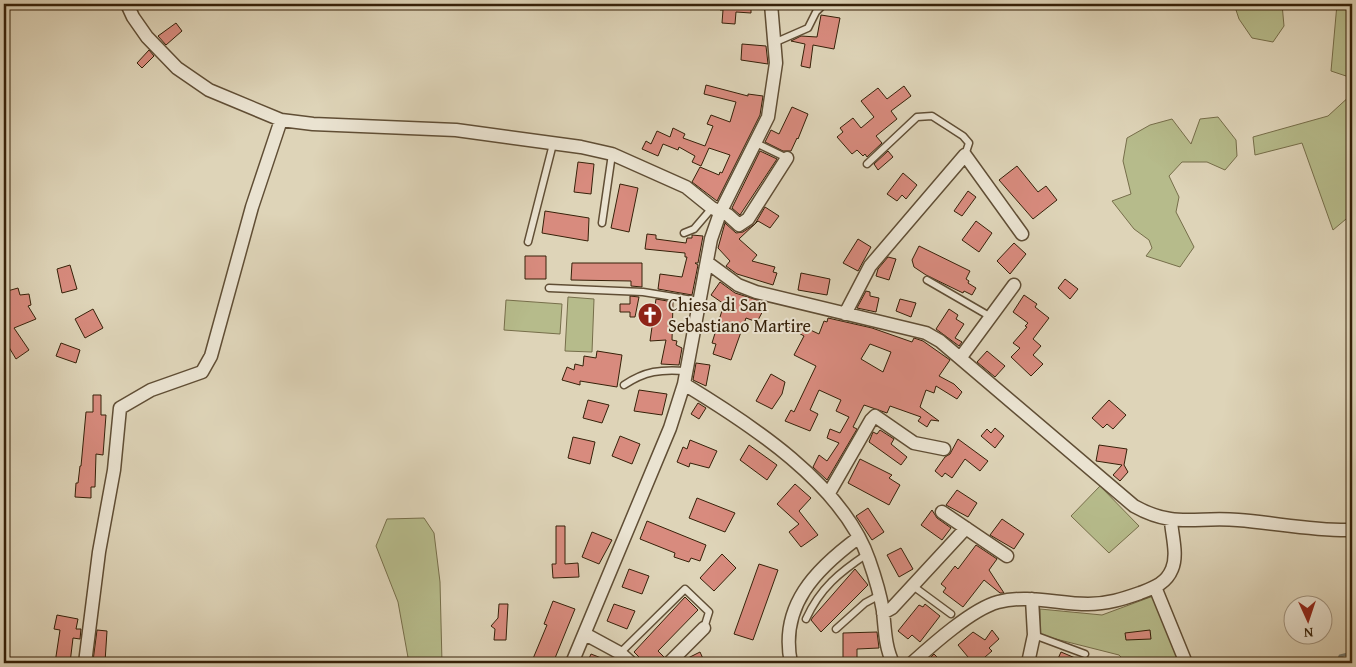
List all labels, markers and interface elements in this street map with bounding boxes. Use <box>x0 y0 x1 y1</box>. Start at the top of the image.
place label: Chiesa di San Sebastiano Martire <box>668 291 811 339</box>
church icon: Chiesa di San Sebastiano Martire <box>637 302 663 328</box>
north arrow <box>1284 594 1334 644</box>
text: N <box>1303 623 1314 643</box>

